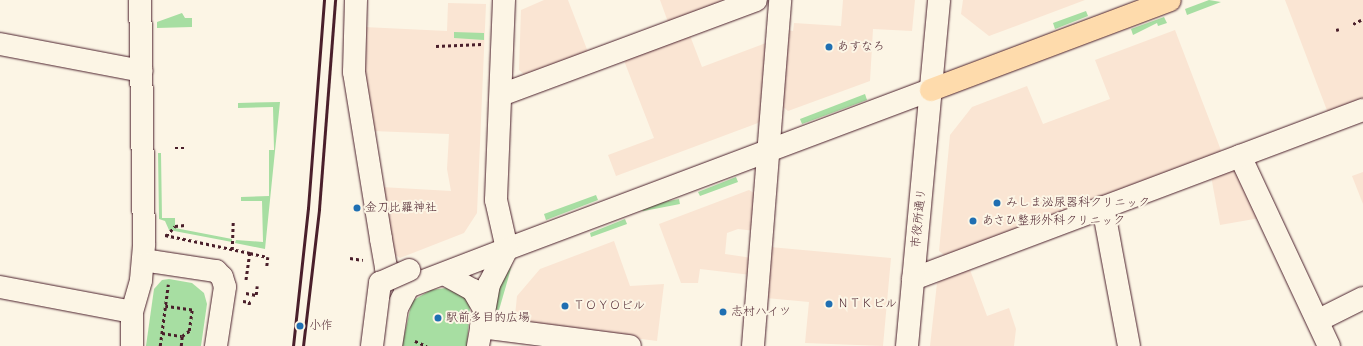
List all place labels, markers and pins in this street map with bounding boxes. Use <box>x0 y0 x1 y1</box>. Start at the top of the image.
place label: あすなろ <box>837 40 885 54</box>
marker: あすなろ <box>824 42 834 52</box>
place label: みしま泌尿器科クリニック <box>1006 196 1150 210</box>
marker: みしま泌尿器科クリニック <box>991 197 1003 209</box>
place label: 金刀比羅神社 <box>365 201 437 215</box>
marker: 金刀比羅神社 <box>352 203 362 213</box>
place label: あさひ整形外科クリニック <box>982 214 1126 228</box>
marker: あさひ整形外科クリニック <box>967 215 979 227</box>
place label: ＮＴＫビル <box>837 297 897 311</box>
place label: ＴＯＹＯビル <box>573 299 645 313</box>
marker: ＮＴＫビル <box>824 299 834 309</box>
marker: ＴＯＹＯビル <box>560 301 570 311</box>
place label: 志村ハイツ <box>731 305 791 319</box>
marker: 志村ハイツ <box>718 307 728 317</box>
place label: 駅前多目的広場 <box>446 311 530 325</box>
marker: 駅前多目的広場 <box>433 313 443 323</box>
place label: 小作 <box>309 319 333 333</box>
marker: 小作 <box>294 320 306 332</box>

